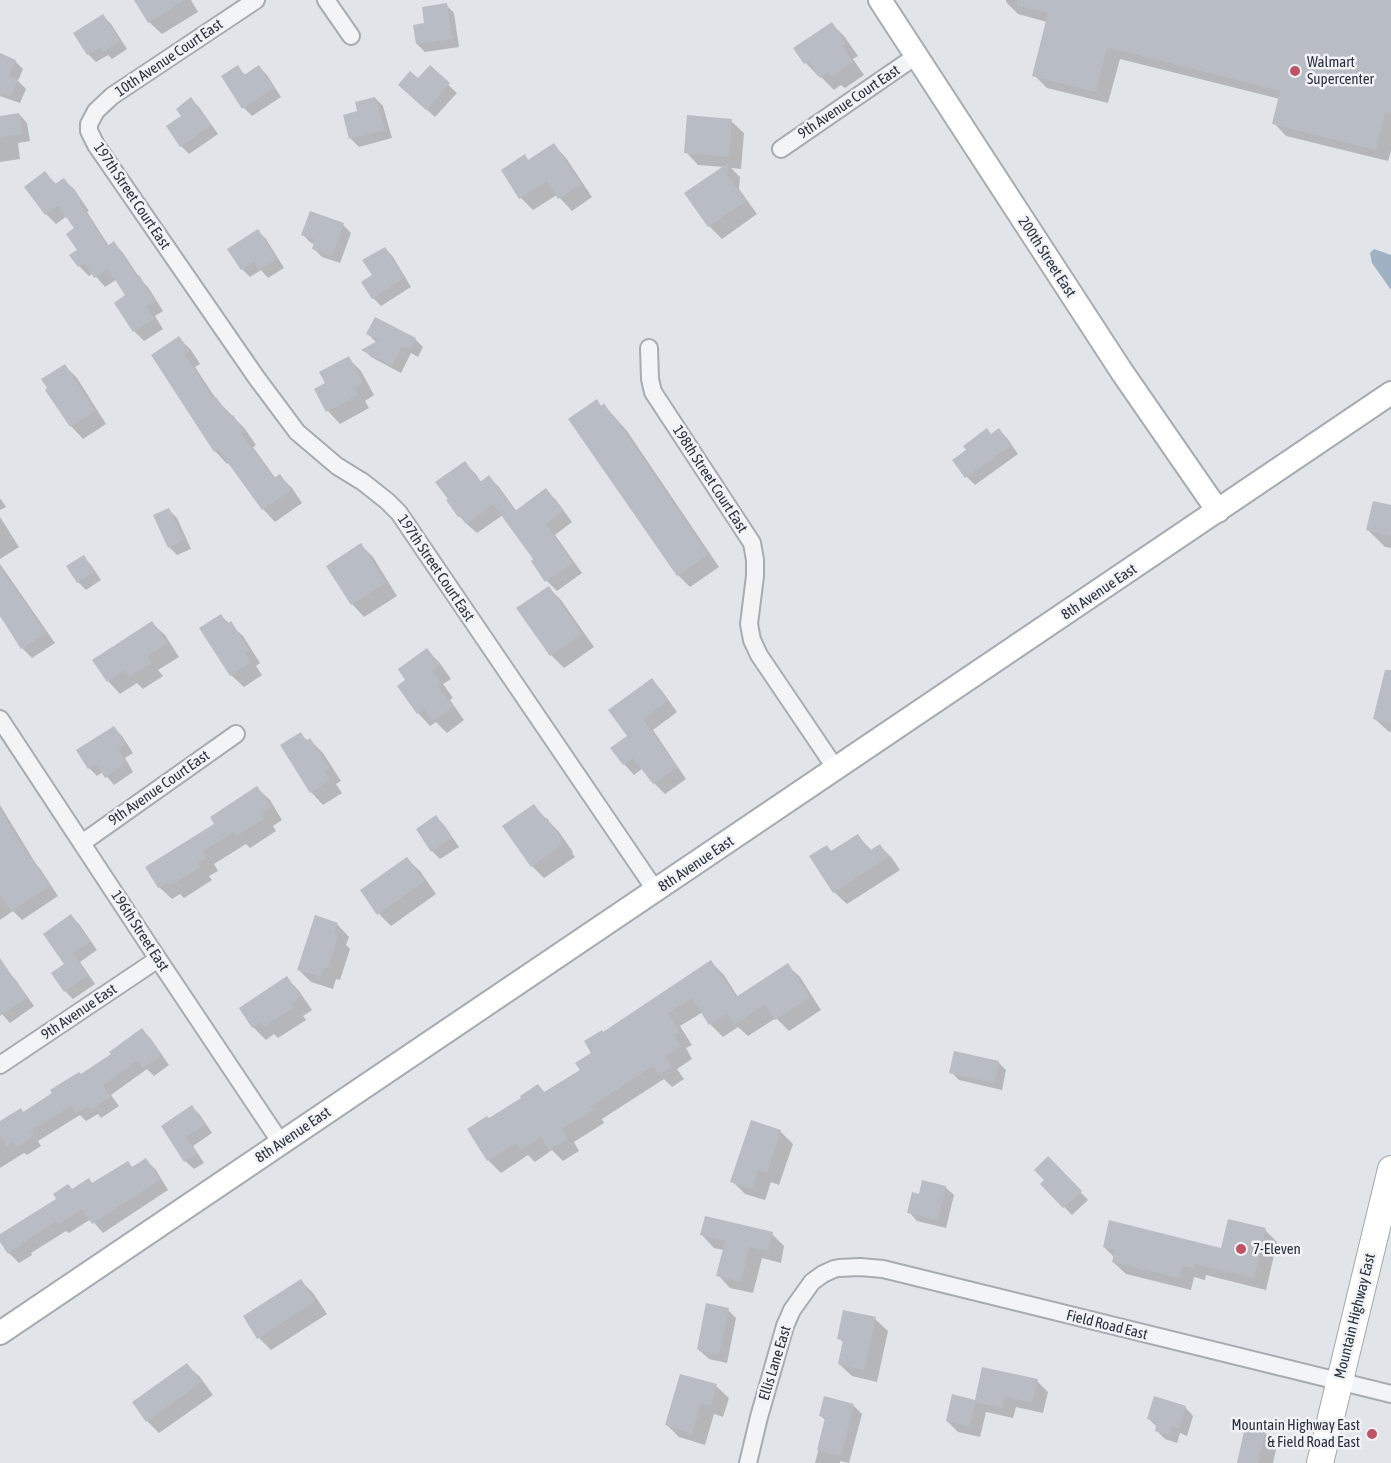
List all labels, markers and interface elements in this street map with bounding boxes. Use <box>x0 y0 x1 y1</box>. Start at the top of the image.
street label: 10th Avenue Court East <box>112 15 226 101</box>
place label: Walmart Supercenter <box>1307 53 1374 88</box>
street label: 9th Avenue Court East <box>795 61 903 143</box>
marker: Walmart Supercenter <box>1288 64 1302 78</box>
street label: 197th Street Court East <box>90 139 174 253</box>
street label: 200th Street East <box>1014 213 1080 301</box>
street label: 198th Street Court East <box>669 422 751 536</box>
street label: 197th Street Court East <box>394 511 478 625</box>
street label: 8th Avenue East <box>1058 560 1140 624</box>
street label: 9th Avenue Court East <box>105 747 213 829</box>
street label: 8th Avenue East <box>655 832 737 896</box>
street label: 196th Street East <box>107 887 173 975</box>
street label: 9th Avenue East <box>38 980 120 1044</box>
street label: 8th Avenue East <box>252 1103 334 1167</box>
place label: 7-Eleven <box>1253 1240 1301 1258</box>
marker: 7-Eleven <box>1234 1242 1248 1256</box>
street label: Mountain Highway East <box>1331 1251 1379 1381</box>
street label: Field Road East <box>1065 1306 1149 1344</box>
street label: Ellis Lane East <box>755 1324 795 1402</box>
place label: Mountain Highway East & Field Road East <box>1231 1416 1360 1451</box>
marker: Mountain Highway East & Field Road East <box>1365 1427 1379 1441</box>

